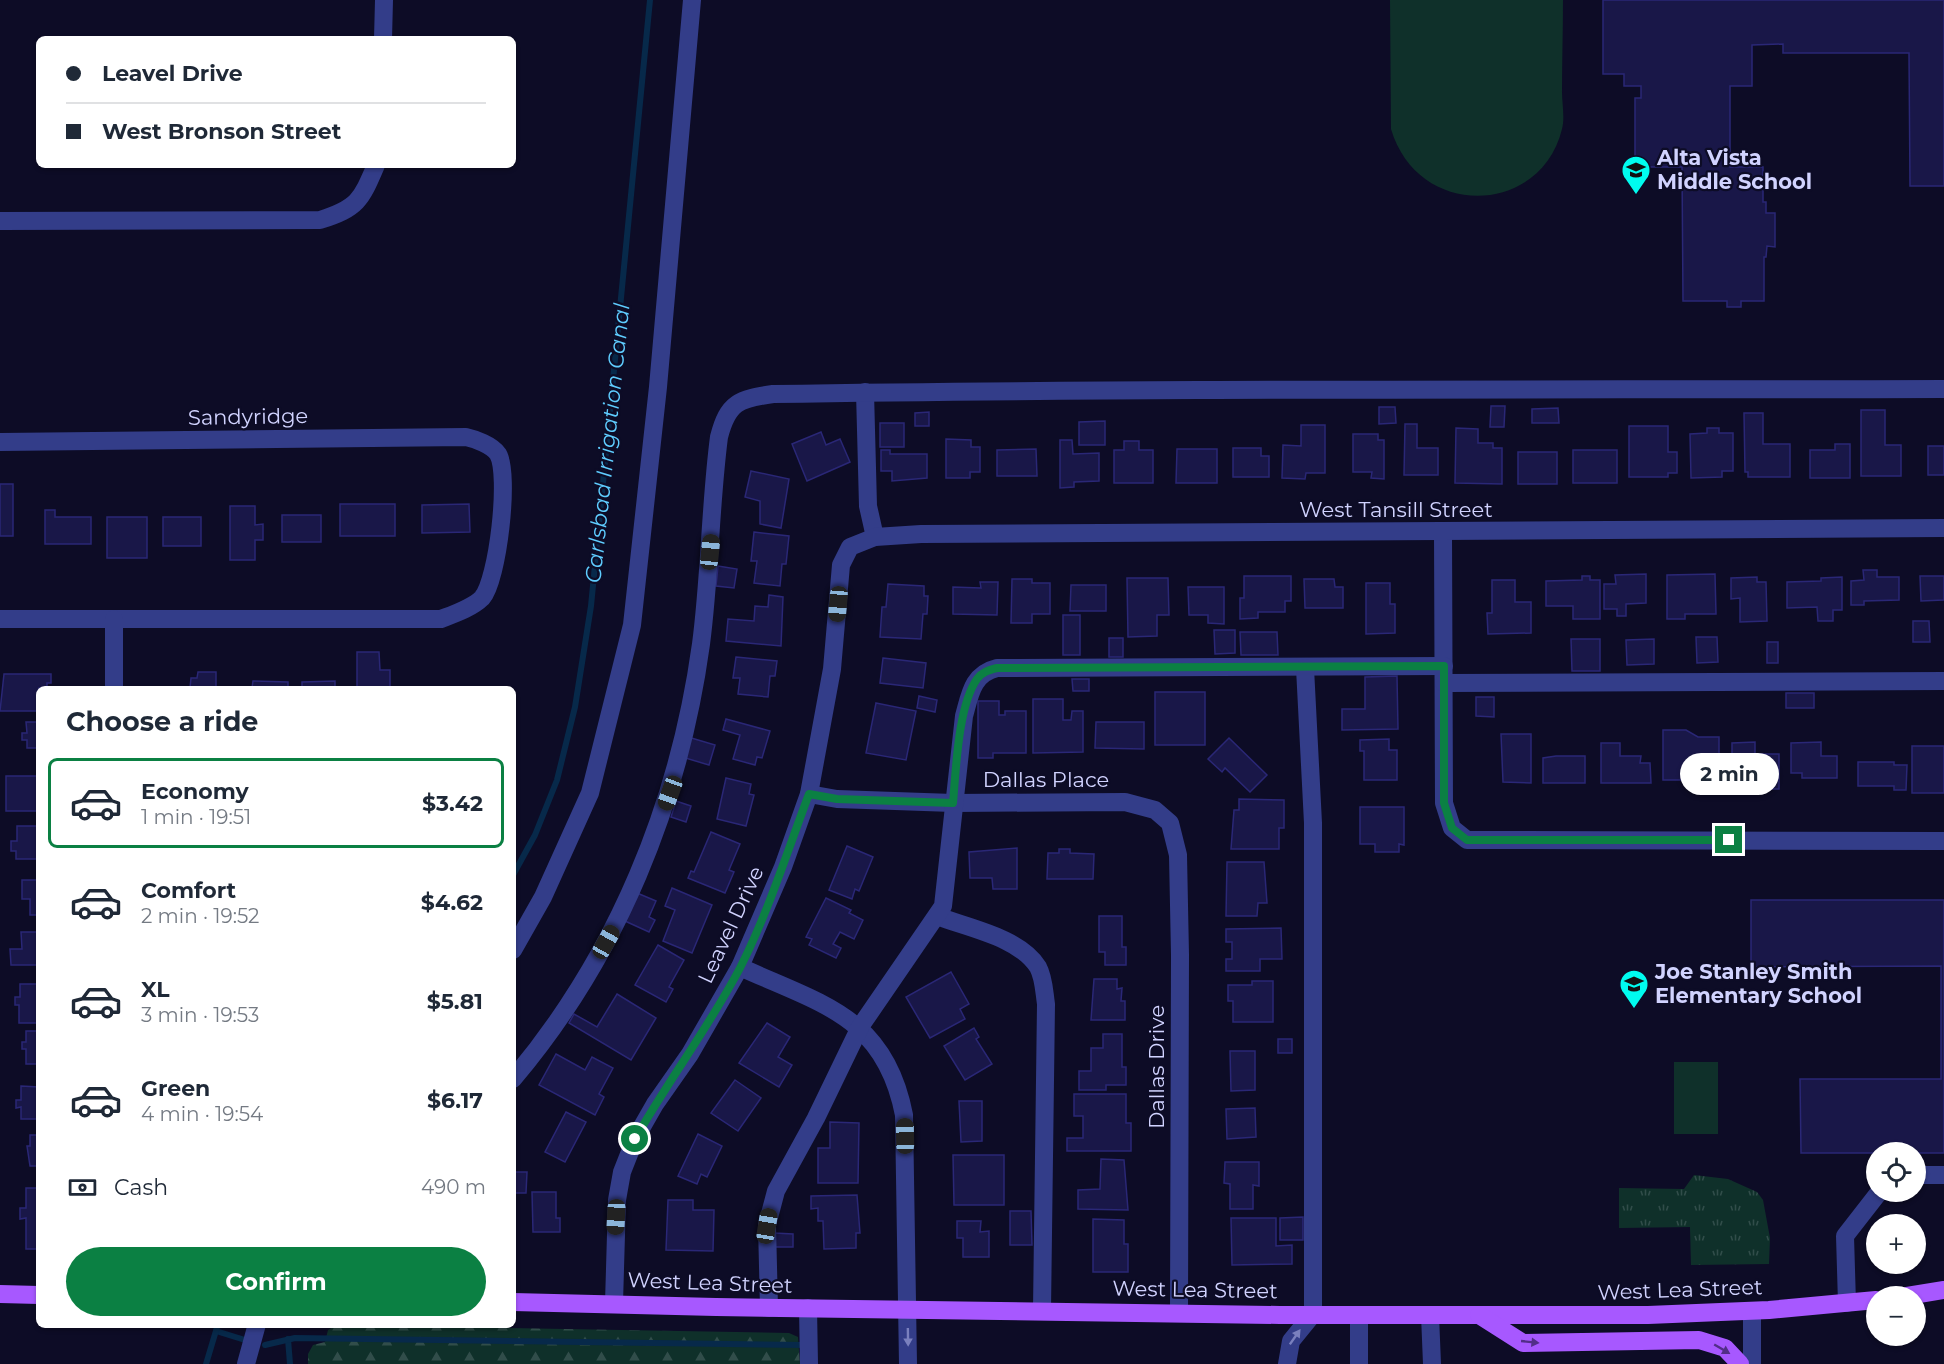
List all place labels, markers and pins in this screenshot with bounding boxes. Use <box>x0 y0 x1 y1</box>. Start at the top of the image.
place label: Alta Vista Middle School <box>1656 145 1812 194</box>
school or university icon: Alta Vista Middle School <box>1620 154 1652 196</box>
place label: Joe Stanley Smith Elementary School <box>1654 959 1862 1008</box>
school or university icon: Joe Stanley Smith Elementary School <box>1618 968 1650 1010</box>

